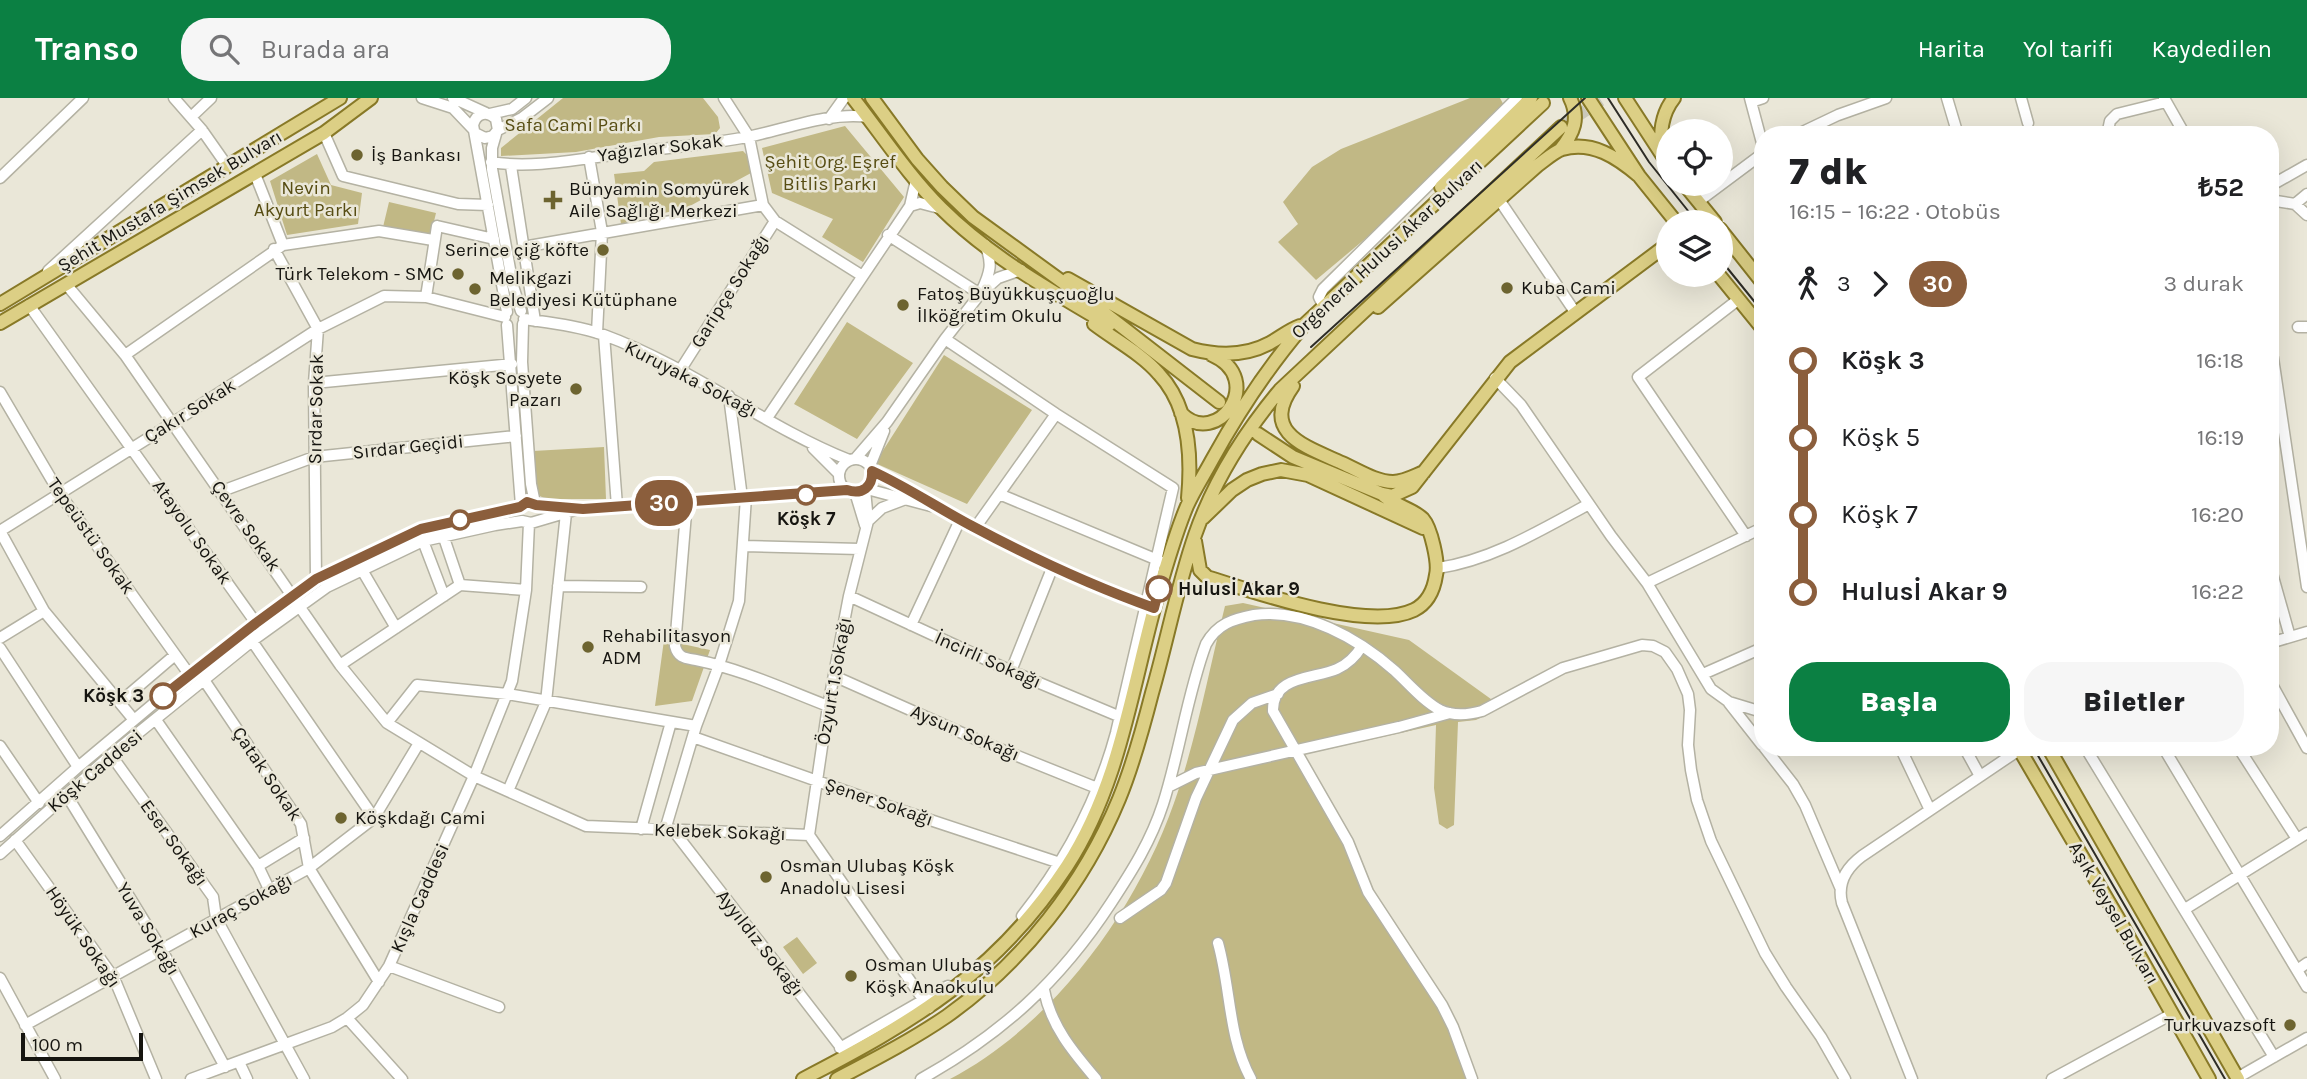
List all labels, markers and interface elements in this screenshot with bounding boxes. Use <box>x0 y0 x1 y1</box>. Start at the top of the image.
search box <box>181 18 671 81</box>
text: Transo <box>35 30 139 68</box>
icon: search <box>205 30 243 68</box>
text: Burada ara <box>261 34 390 65</box>
text: Harita <box>1918 35 1985 63</box>
text: Yol tarifi <box>2023 35 2114 63</box>
text: Kaydedilen <box>2152 35 2272 63</box>
park label: Safa Cami Parkı <box>504 114 642 136</box>
map controls <box>1656 119 1733 287</box>
button: locate <box>1656 119 1733 196</box>
street label: Şehit Mustafa Şimsek Bulvarı <box>54 125 286 277</box>
street label: Yağızlar Sokak <box>596 129 724 167</box>
place label: İş Bankası <box>371 144 461 166</box>
marker: İş Bankası <box>349 147 365 163</box>
text: 7 dk <box>1789 149 1867 194</box>
park label: Şehit Org. Eşref Bitlis Parkı <box>764 151 896 195</box>
street label: Orgeneral Hulusi Akar Bulvarı <box>1287 155 1487 343</box>
text: ₺52 <box>2198 172 2244 203</box>
park label: Nevin Akyurt Parkı <box>254 177 358 221</box>
place label: Bünyamin Somyürek Aile Sağlığı Merkezi <box>569 178 750 222</box>
marker: Bünyamin Somyürek Aile Sağlığı Merkezi <box>543 190 563 210</box>
text: 16:15 – 16:22 · Otobüs <box>1789 198 2001 225</box>
button: layers <box>1656 210 1733 287</box>
street label: Garipçe Sokağı <box>686 230 774 352</box>
place label: Serince çiğ köfte <box>444 239 589 261</box>
marker: Serince çiğ köfte <box>595 242 611 258</box>
place label: Türk Telekom - SMC <box>276 263 444 285</box>
icon: walk <box>1789 265 1827 303</box>
icon: forward <box>1861 265 1899 303</box>
marker: Türk Telekom - SMC <box>450 266 466 282</box>
place label: Melikgazi Belediyesi Kütüphane <box>489 267 677 311</box>
text: 3 <box>1837 270 1851 297</box>
text: 30 <box>1923 270 1953 298</box>
text: 3 durak <box>2163 270 2244 297</box>
place label: Kuba Cami <box>1521 277 1616 299</box>
marker: Kuba Cami <box>1499 280 1515 296</box>
marker: Melikgazi Belediyesi Kütüphane <box>467 281 483 297</box>
place label: Fatoş Büyükkuşçuoğlu İlköğretim Okulu <box>917 283 1115 327</box>
marker: Fatoş Büyükkuşçuoğlu İlköğretim Okulu <box>895 297 911 313</box>
street label: Kuruyaka Sokağı <box>621 336 761 422</box>
text: Köşk 3 <box>1841 345 1925 376</box>
text: 16:18 <box>2196 347 2244 374</box>
street label: Sırdar Sokak <box>304 353 328 465</box>
place label: Köşk Sosyete Pazarı <box>448 367 562 411</box>
street label: Çakır Sokak <box>140 374 240 448</box>
marker: Köşk Sosyete Pazarı <box>568 381 584 397</box>
text: Köşk 5 <box>1841 422 1920 453</box>
text: 16:19 <box>2197 424 2244 451</box>
street label: Sırdar Geçidi <box>351 430 465 464</box>
street label: Tepeüstü Sokak <box>43 474 139 599</box>
street label: Atayolu Sokak <box>148 475 236 589</box>
street label: Çevre Sokak <box>207 476 286 576</box>
line badge: 30 <box>632 480 696 526</box>
marker: Köşk 7 <box>796 485 816 505</box>
text: 30 <box>649 489 679 517</box>
text: Köşk 7 <box>1841 499 1918 530</box>
text: 16:20 <box>2191 501 2244 528</box>
place label: Köşk 7 <box>777 508 836 530</box>
unlabelled marker <box>450 510 470 530</box>
marker: Hulusİ Akar 9 <box>1146 576 1172 602</box>
text: Hulusİ Akar 9 <box>1841 576 2008 607</box>
place label: Hulusİ Akar 9 <box>1178 577 1300 600</box>
text: 16:22 <box>2191 578 2244 605</box>
street label: Özyurt 1.Sokağı <box>812 615 856 747</box>
place label: Rehabilitasyon ADM <box>602 625 731 669</box>
street label: İncirli Sokağı <box>931 627 1045 693</box>
marker: Rehabilitasyon ADM <box>580 639 596 655</box>
button: Başla <box>1789 662 2010 742</box>
button: Biletler <box>2024 662 2244 742</box>
marker: Köşk 3 <box>150 683 176 709</box>
place label: Köşk 3 <box>83 685 144 707</box>
street label: Aysun Sokağı <box>907 700 1023 766</box>
street label: Çatak Sokak <box>227 723 307 825</box>
street label: Köşk Caddesi <box>43 725 147 817</box>
street label: Şener Sokağı <box>822 773 936 831</box>
street label: Eser Sokağı <box>135 796 213 890</box>
place label: Köşkdağı Cami <box>355 807 486 829</box>
marker: Köşkdağı Cami <box>333 810 349 826</box>
street label: Kelebek Sokağı <box>654 819 786 845</box>
street label: Aşık Veysel Bulvarı <box>2064 838 2164 988</box>
street label: Kışla Caddesi <box>386 840 454 956</box>
place label: Osman Ulubaş Köşk Anadolu Lisesi <box>780 855 955 899</box>
street label: Kuraç Sokağı <box>186 869 296 943</box>
marker: Osman Ulubaş Köşk Anadolu Lisesi <box>758 869 774 885</box>
street label: Yuva Sokağı <box>112 879 184 979</box>
street label: Höyük Sokağı <box>41 882 125 992</box>
street label: Ayyıldız Sokağı <box>712 885 808 1001</box>
place label: Osman Ulubaş Köşk Anaokulu <box>865 954 994 998</box>
marker: Osman Ulubaş Köşk Anaokulu <box>843 968 859 984</box>
place label: Turkuvazsoft <box>2164 1014 2276 1036</box>
marker: Turkuvazsoft <box>2282 1017 2298 1033</box>
scale bar <box>21 1030 144 1062</box>
text: 100 m <box>32 1034 83 1056</box>

